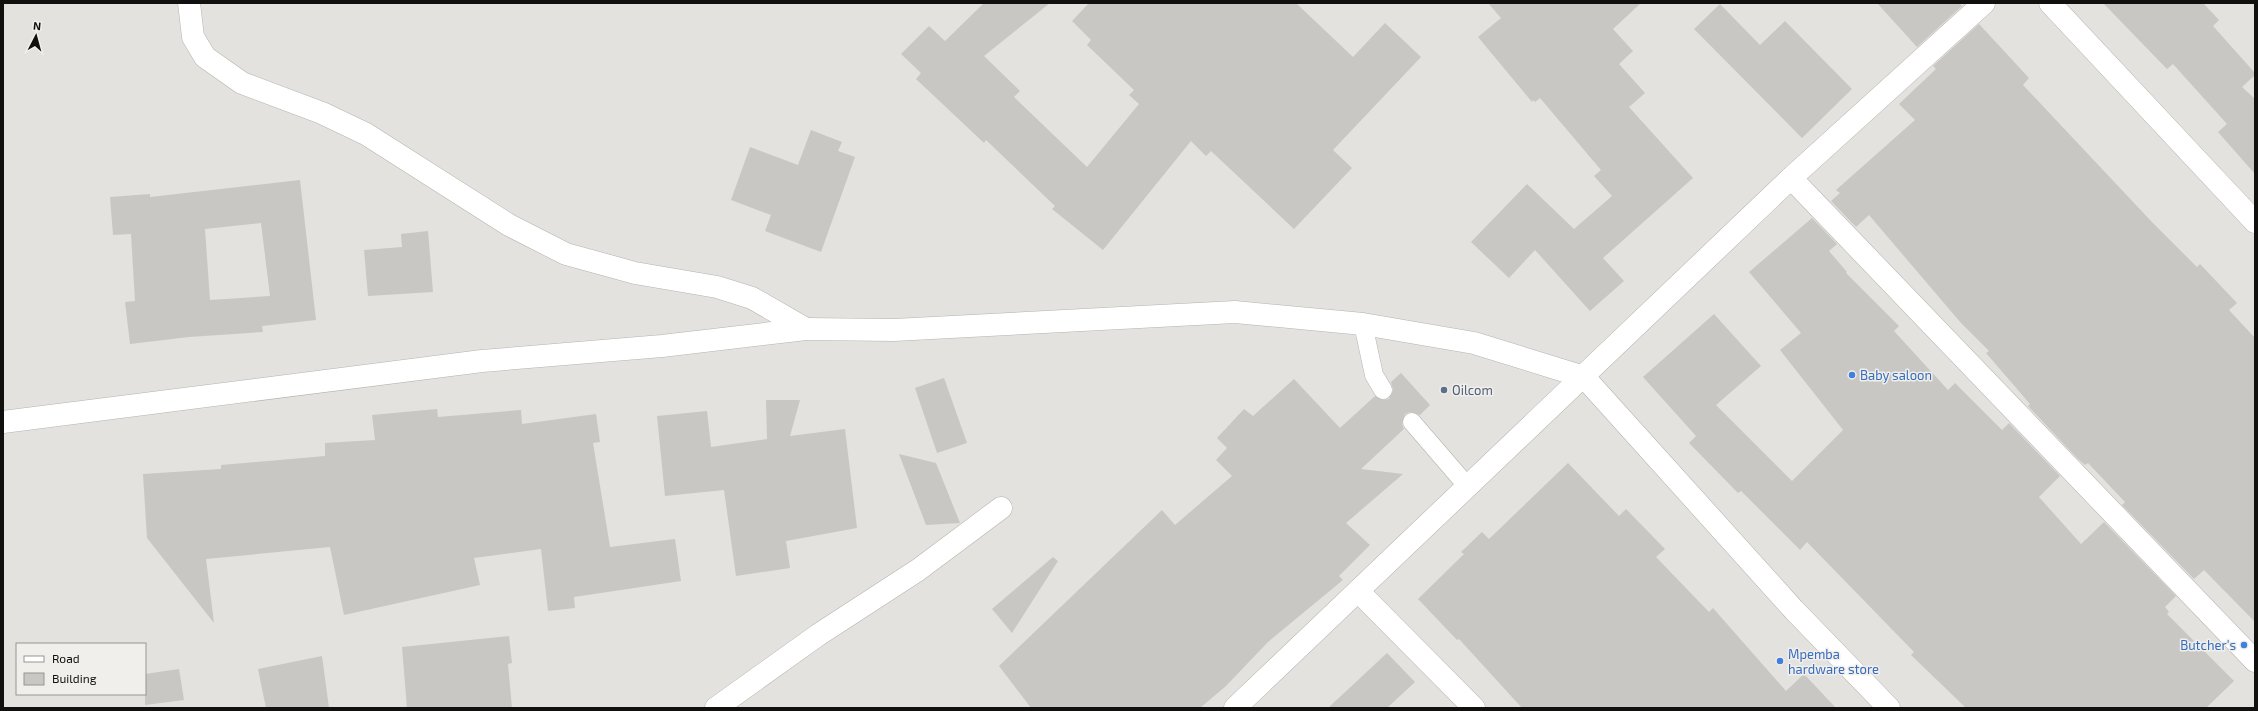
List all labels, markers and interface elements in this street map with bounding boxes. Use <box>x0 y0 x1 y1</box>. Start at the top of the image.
north arrow <box>16 16 56 56</box>
text: N <box>32 19 42 32</box>
place label: Baby saloon <box>1860 367 1932 383</box>
marker: Baby saloon <box>1847 370 1857 380</box>
place label: Oilcom <box>1452 382 1493 398</box>
marker: Oilcom <box>1439 385 1449 395</box>
place label: Butcher's <box>2180 637 2236 653</box>
marker: Butcher's <box>2239 640 2249 650</box>
legend <box>16 643 146 695</box>
place label: Mpemba hardware store <box>1788 646 1879 677</box>
text: Road <box>52 651 80 665</box>
marker: Mpemba hardware store <box>1775 656 1785 666</box>
text: Building <box>52 671 97 685</box>

